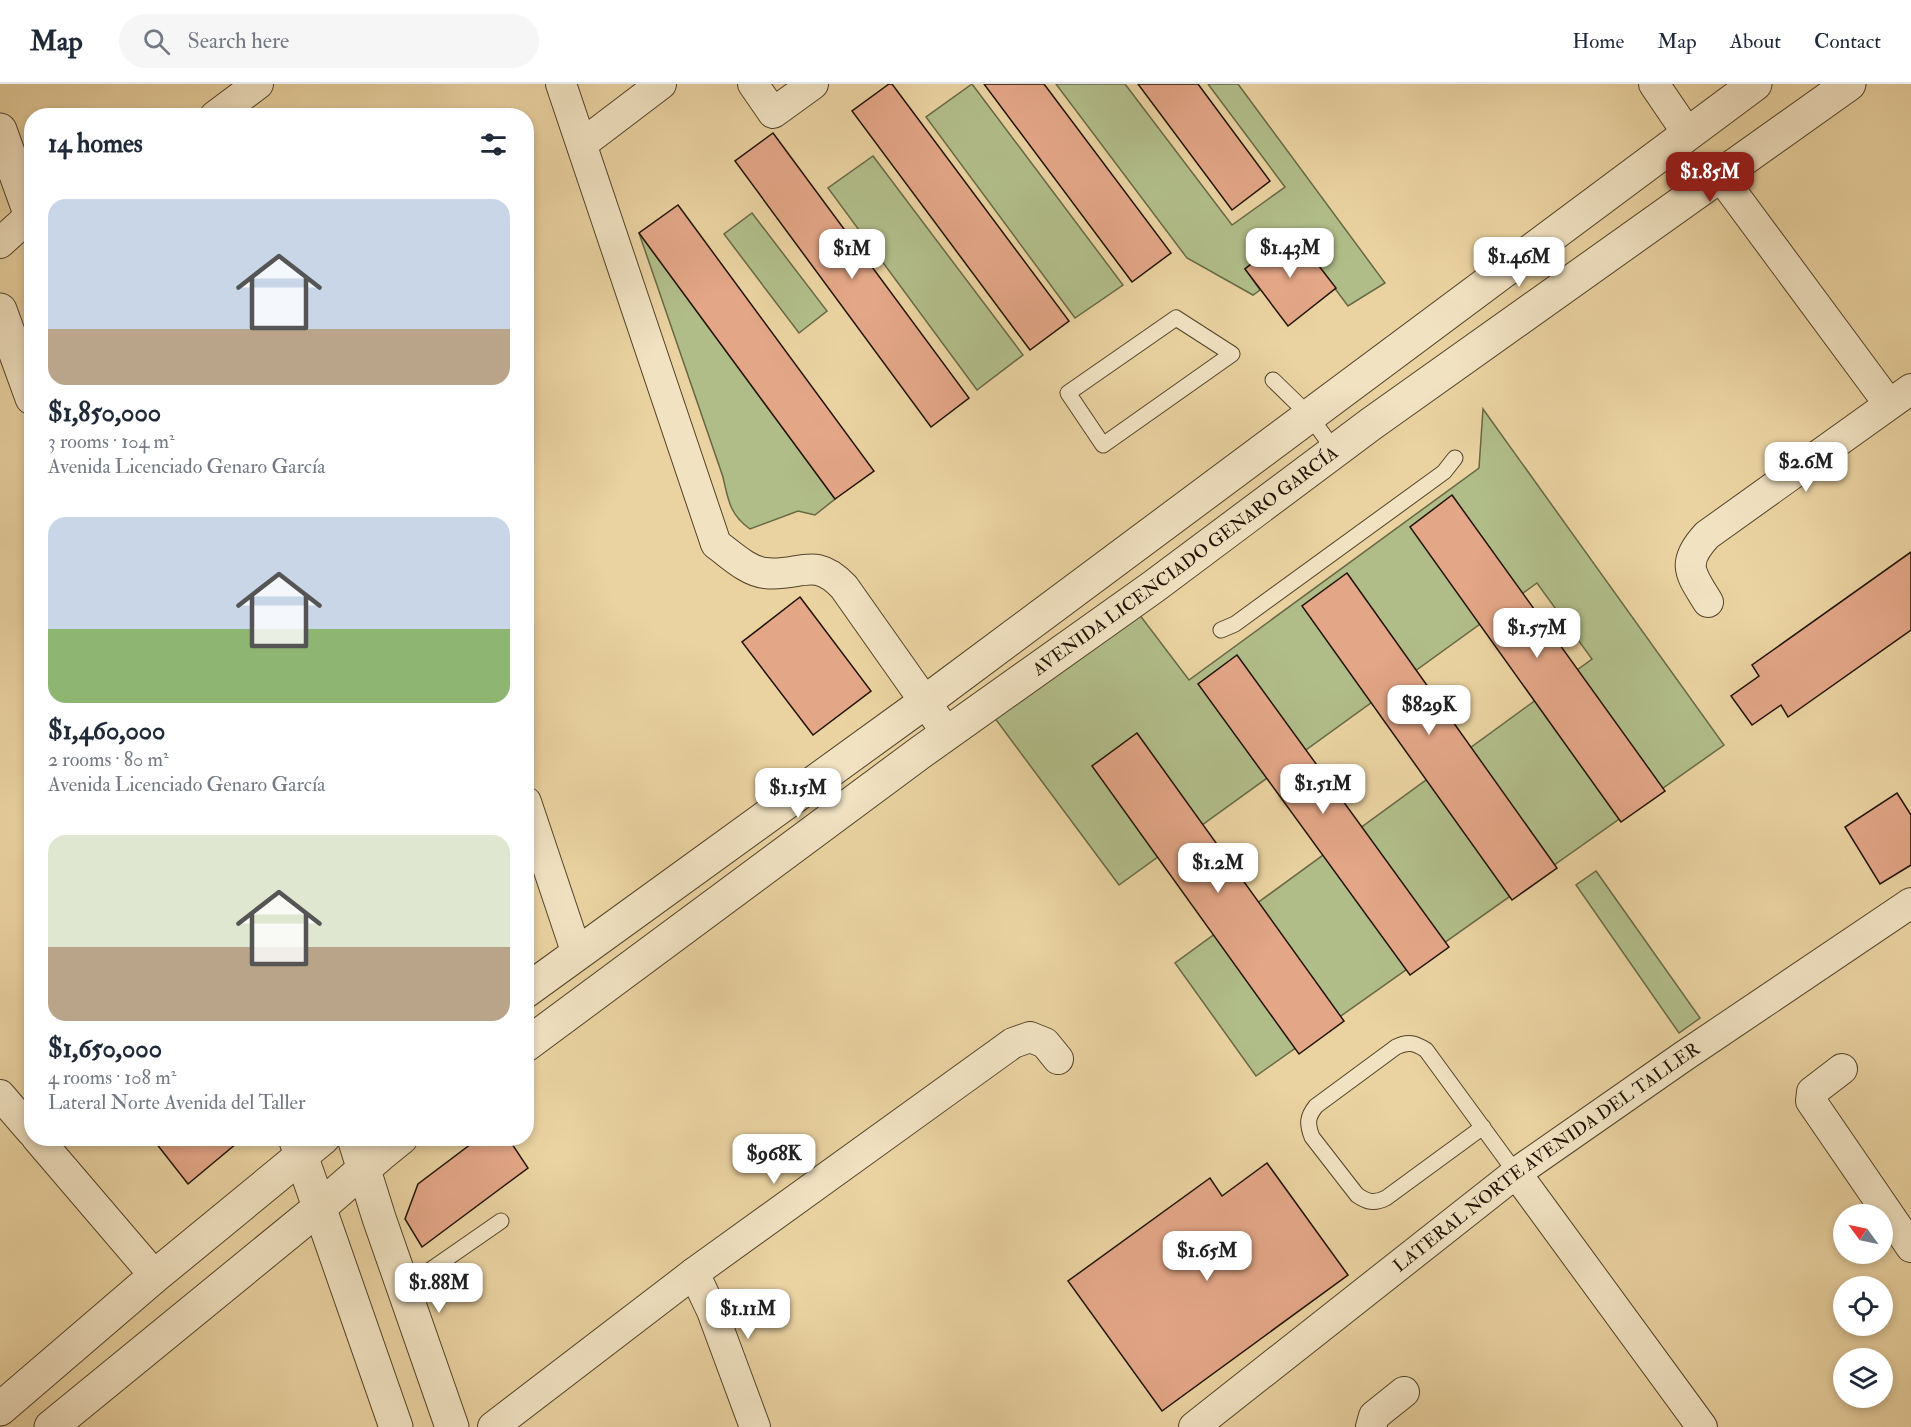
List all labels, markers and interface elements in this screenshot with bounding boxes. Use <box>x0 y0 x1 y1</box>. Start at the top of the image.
search box <box>119 14 539 68</box>
text: Map <box>30 24 83 59</box>
icon: search <box>140 25 173 58</box>
text: Search here <box>188 27 289 55</box>
text: Home <box>1572 28 1624 55</box>
text: Map <box>1657 28 1697 55</box>
text: About <box>1730 28 1781 55</box>
text: Contact <box>1814 28 1881 55</box>
text: 14 homes <box>48 128 143 160</box>
icon: filters <box>477 128 510 161</box>
pin: $1.85M <box>1661 152 1759 203</box>
text: $1.85M <box>1680 159 1740 184</box>
pin: $1.43M <box>1241 228 1339 279</box>
pin: $1M <box>823 229 881 280</box>
text: $1.43M <box>1260 235 1320 260</box>
text: $1M <box>833 236 871 261</box>
pin: $1.46M <box>1470 237 1568 288</box>
icon: home <box>225 238 333 346</box>
text: $1.46M <box>1488 244 1550 269</box>
text: $1,850,000 <box>48 397 161 429</box>
text: 3 rooms · 104 m² <box>48 429 175 454</box>
street label: AVENIDA LICENCIADO GENARO GARCÍA <box>1027 441 1343 681</box>
pin: $2.6M <box>1764 442 1848 493</box>
text: $2.6M <box>1779 449 1833 474</box>
text: Avenida Licenciado Genaro García <box>48 454 325 479</box>
icon: home <box>225 556 333 664</box>
pin: $1.57M <box>1488 608 1586 659</box>
text: $1.57M <box>1507 615 1567 640</box>
pin: $829K <box>1387 685 1471 736</box>
text: $829K <box>1401 692 1457 717</box>
text: $1,460,000 <box>48 715 165 747</box>
text: 2 rooms · 80 m² <box>48 747 169 772</box>
pin: $1.51M <box>1274 764 1372 815</box>
pin: $1.15M <box>749 768 847 819</box>
text: $1.51M <box>1294 771 1352 796</box>
text: Avenida Licenciado Genaro García <box>48 772 325 797</box>
text: $1.15M <box>769 775 827 800</box>
pin: $1.2M <box>1176 843 1260 894</box>
text: $1.2M <box>1192 850 1244 875</box>
icon: home <box>225 874 333 982</box>
text: $1,650,000 <box>48 1033 162 1065</box>
street label: LATERAL NORTE AVENIDA DEL TALLER <box>1389 1037 1705 1277</box>
text: 4 rooms · 108 m² <box>48 1065 176 1090</box>
text: Lateral Norte Avenida del Taller <box>48 1090 305 1115</box>
pin: $968K <box>732 1134 816 1185</box>
text: $968K <box>746 1141 802 1166</box>
north arrow <box>1833 1204 1893 1264</box>
map controls <box>1833 1204 1893 1408</box>
pin: $1.65M <box>1158 1231 1256 1282</box>
text: $1.65M <box>1177 1238 1237 1263</box>
pin: $1.88M <box>390 1263 488 1314</box>
text: $1.88M <box>409 1270 469 1295</box>
button: locate <box>1833 1276 1893 1336</box>
pin: $1.11M <box>699 1289 797 1340</box>
text: $1.11M <box>720 1296 776 1321</box>
button: layers <box>1833 1348 1893 1408</box>

